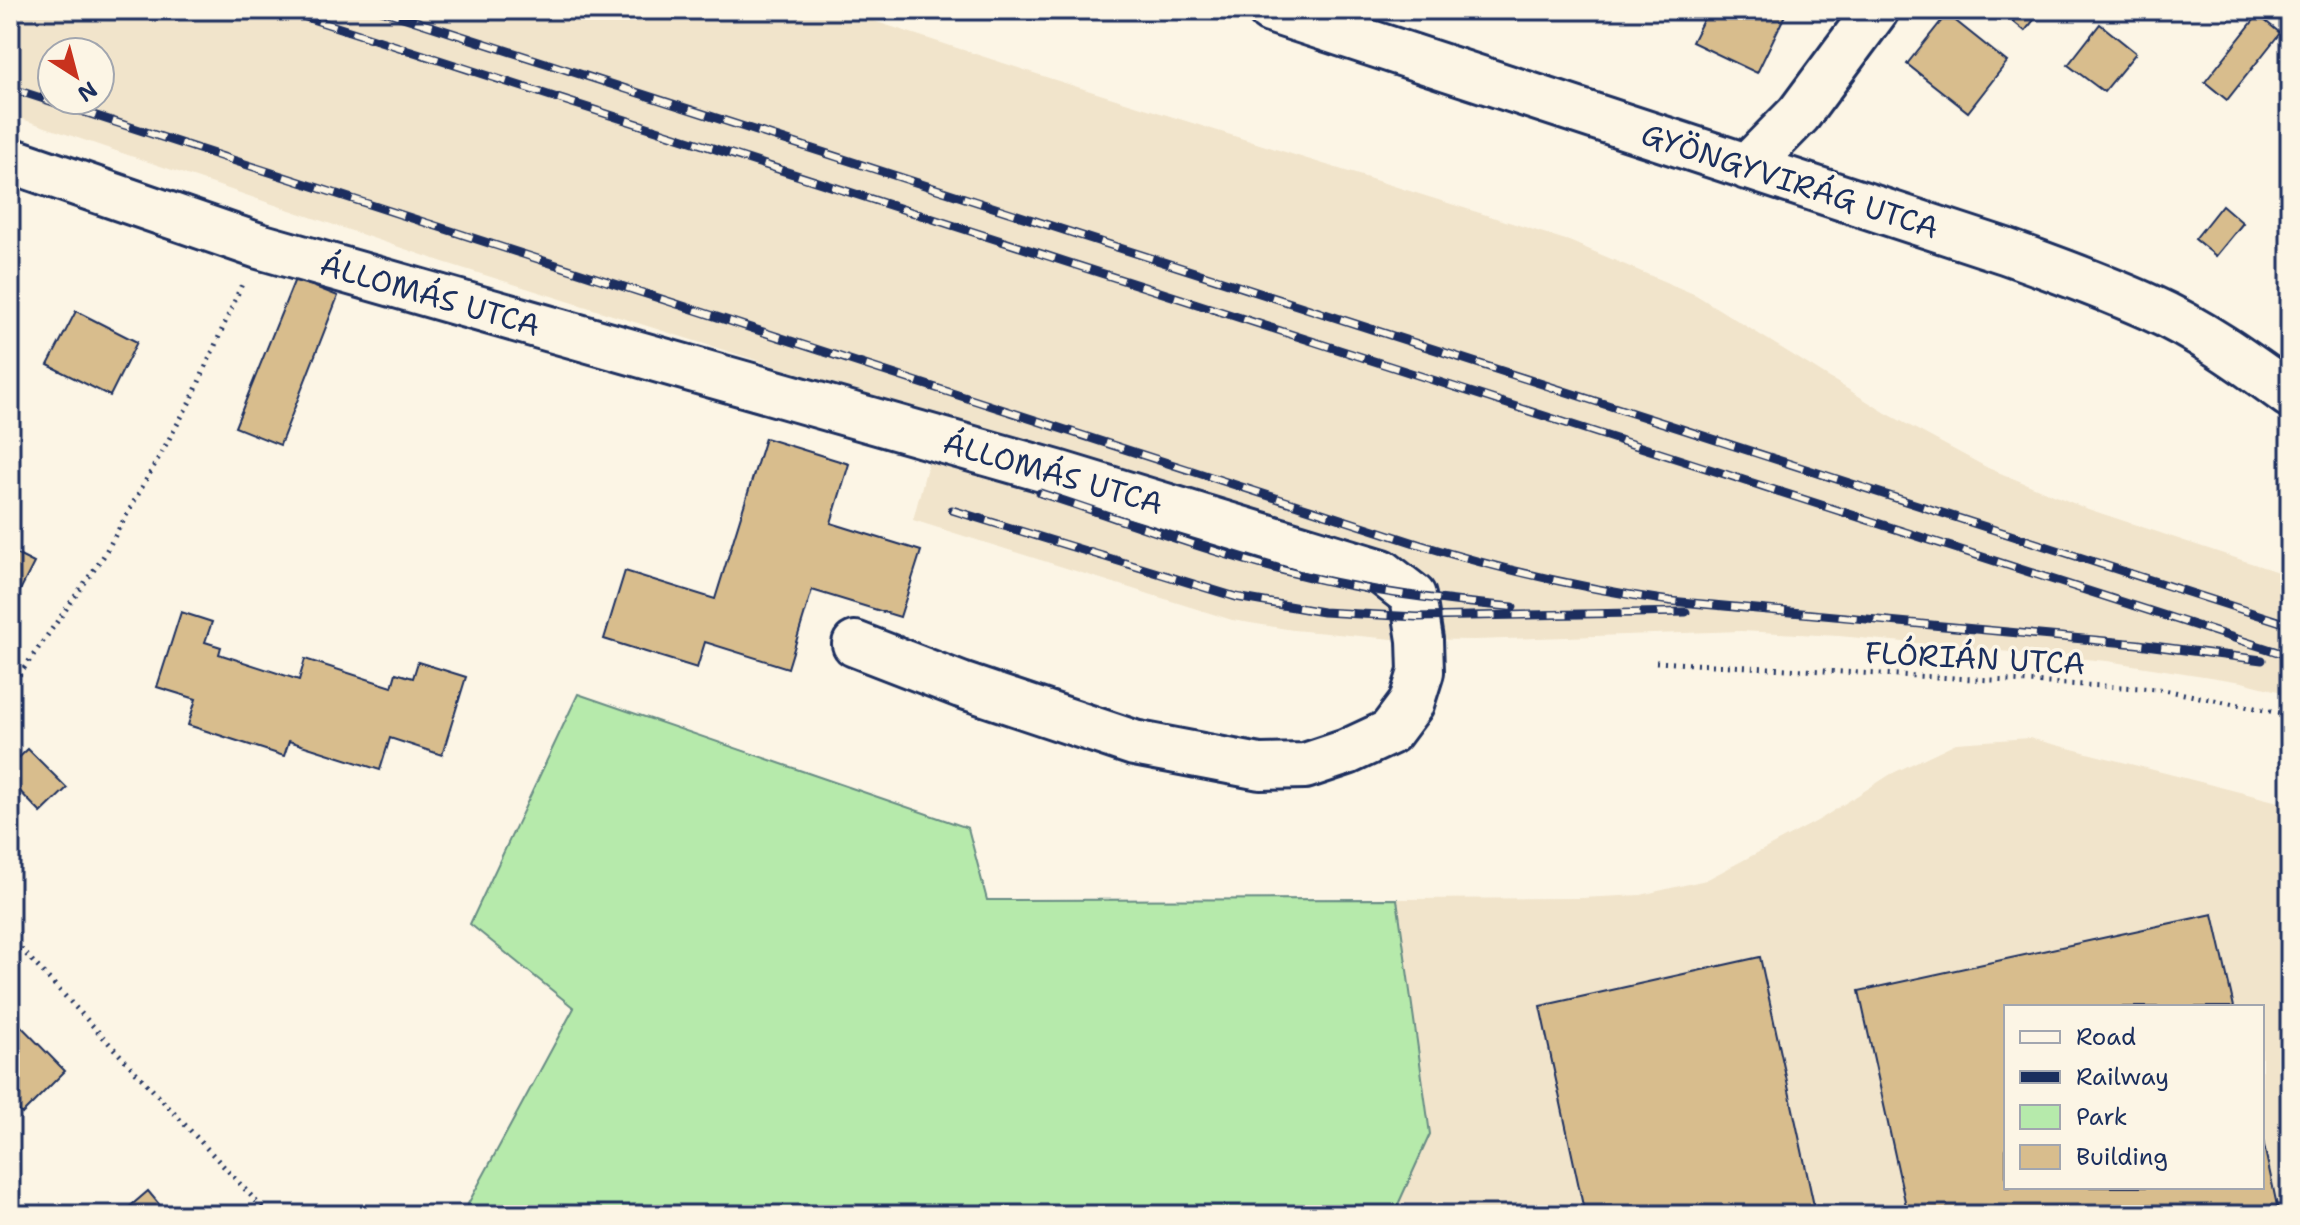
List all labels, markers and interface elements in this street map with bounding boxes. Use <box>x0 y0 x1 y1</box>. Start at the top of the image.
north arrow <box>36 36 116 116</box>
text: N <box>72 75 103 109</box>
street label: GYÖNGYVIRÁG UTCA <box>1636 114 1944 248</box>
street label: ÁLLOMÁS UTCA <box>315 244 545 346</box>
street label: ÁLLOMÁS UTCA <box>938 422 1168 524</box>
street label: FLÓRIÁN UTCA <box>1864 632 2086 684</box>
legend <box>2004 1005 2264 1189</box>
text: Road <box>2076 1021 2136 1053</box>
text: Railway <box>2076 1061 2169 1093</box>
text: Park <box>2076 1101 2128 1133</box>
text: Building <box>2076 1141 2168 1173</box>

